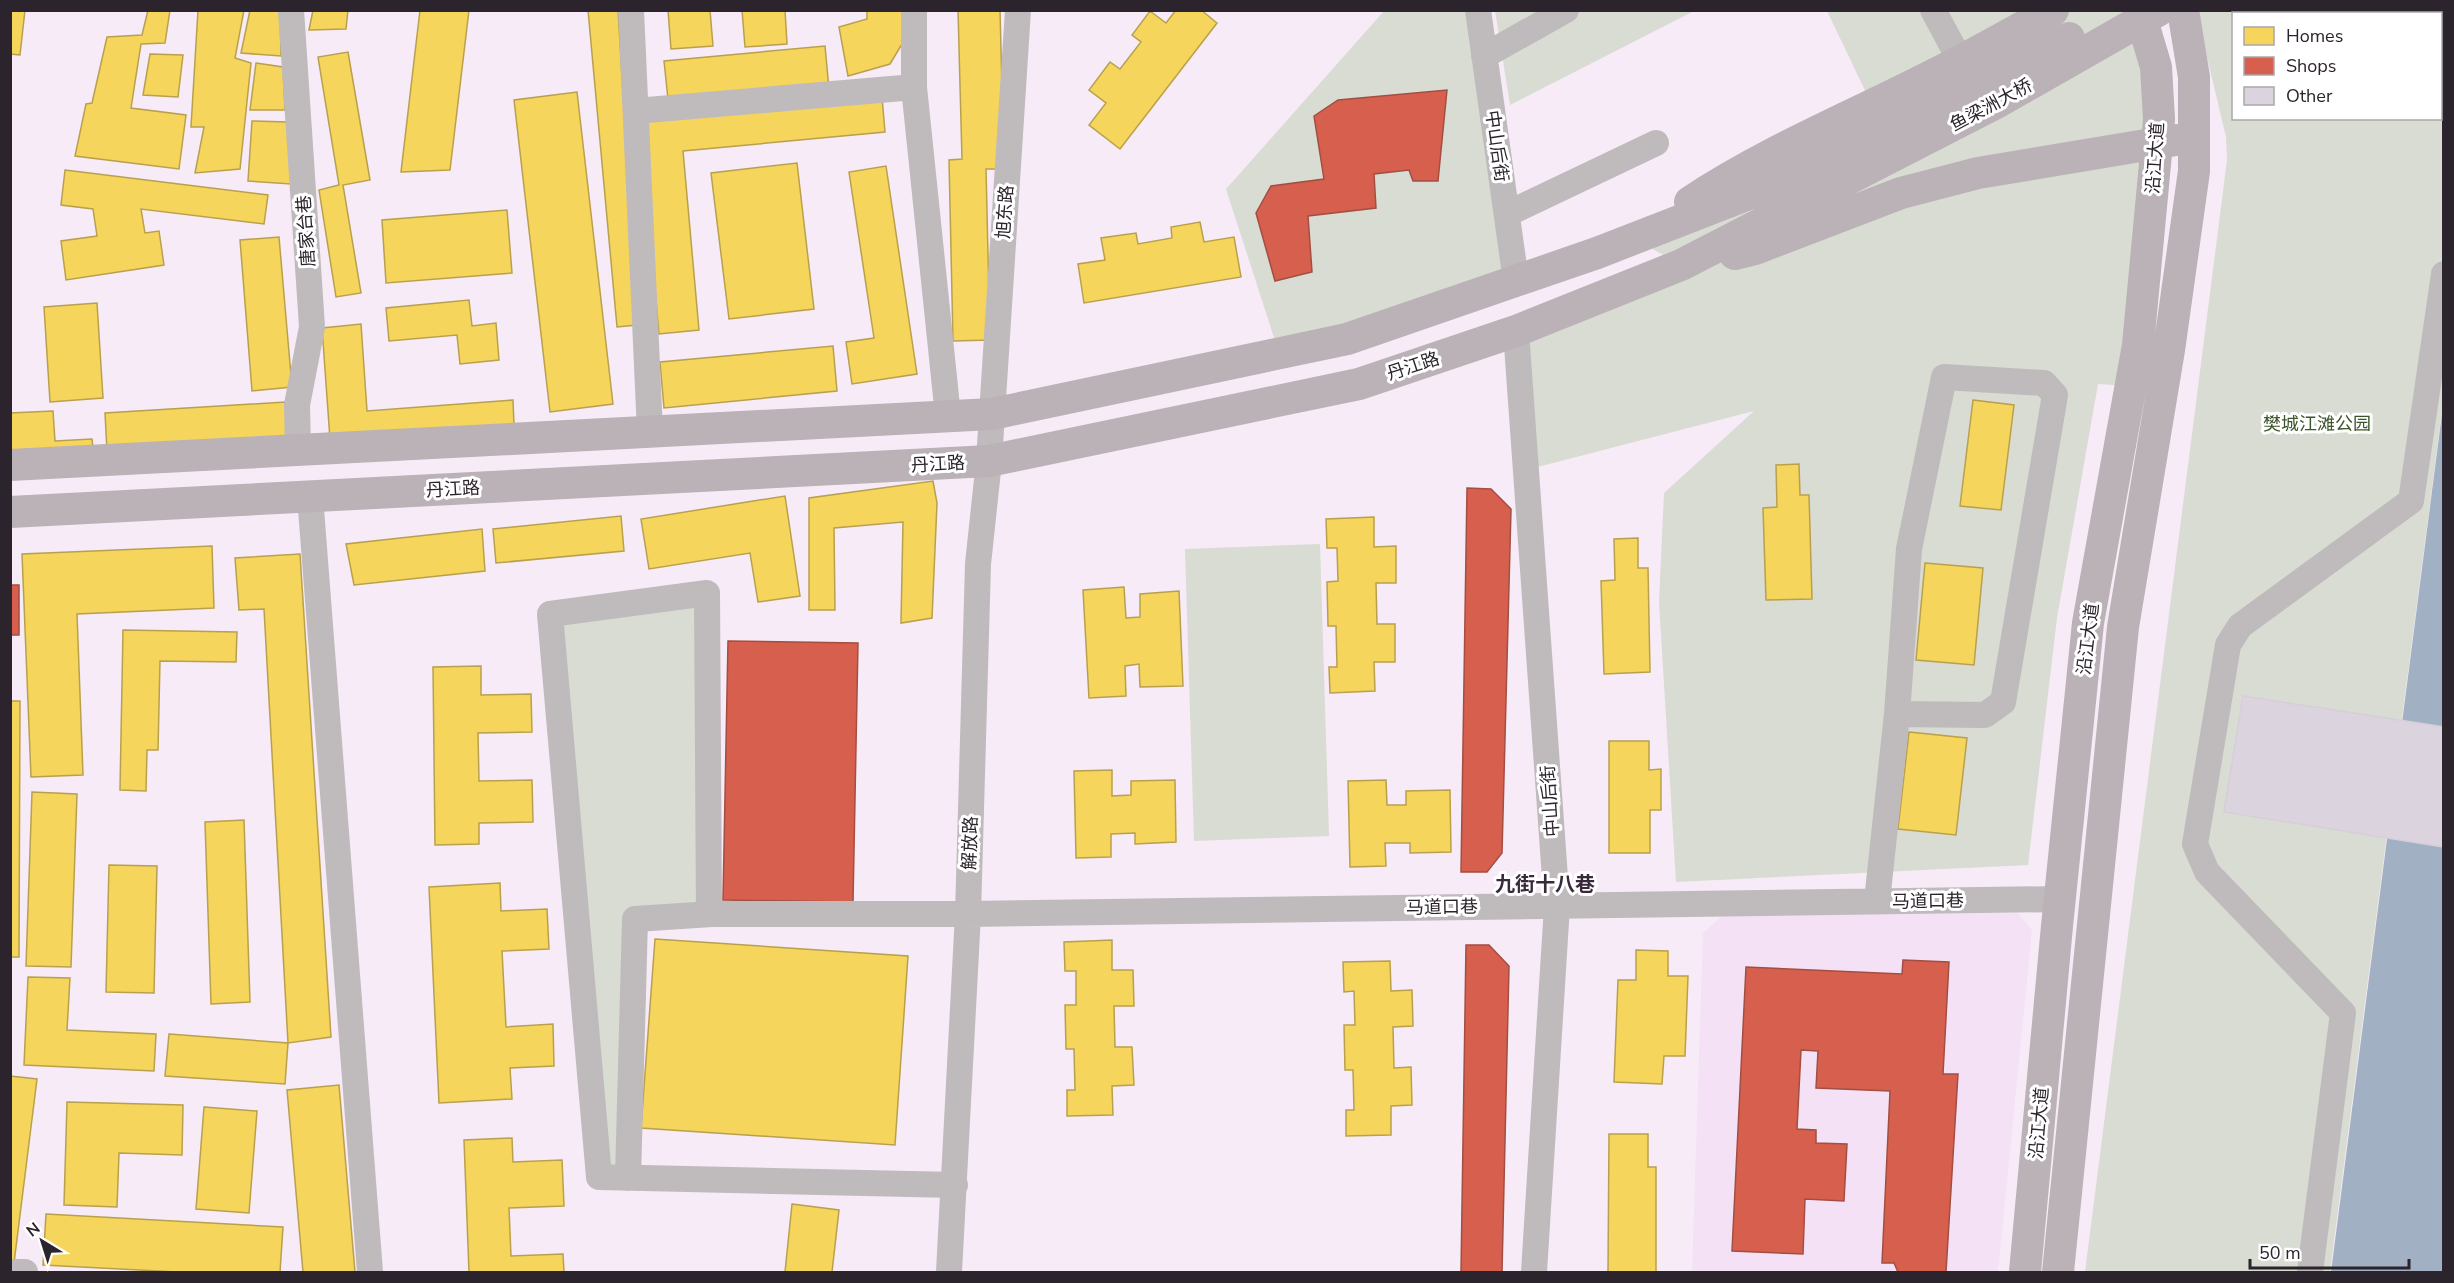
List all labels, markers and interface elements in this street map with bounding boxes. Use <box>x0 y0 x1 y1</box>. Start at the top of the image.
legend <box>2232 12 2442 120</box>
text: Homes <box>2286 24 2343 48</box>
text: Shops <box>2286 54 2336 78</box>
street label: 鱼梁洲大桥 <box>1946 73 2036 137</box>
text: Other <box>2286 84 2333 108</box>
street label: 中山后街 <box>1480 109 1514 183</box>
street label: 沿江大道 <box>2141 121 2169 195</box>
street label: 旭东路 <box>991 184 1019 240</box>
street label: 唐家台巷 <box>292 194 320 268</box>
street label: 丹江路 <box>1384 346 1442 386</box>
park label: 樊城江滩公园 <box>2263 412 2371 436</box>
street label: 丹江路 <box>910 451 966 477</box>
street label: 丹江路 <box>425 476 481 502</box>
street label: 沿江大道 <box>2072 602 2104 676</box>
street label: 中山后街 <box>1536 764 1564 838</box>
street label: 解放路 <box>957 816 983 870</box>
district label: 九街十八巷 <box>1495 871 1595 898</box>
street label: 马道口巷 <box>1892 888 1964 914</box>
street label: 马道口巷 <box>1406 894 1478 920</box>
street label: 沿江大道 <box>2024 1086 2054 1160</box>
north arrow <box>12 1211 72 1271</box>
text: N <box>22 1218 45 1242</box>
scale bar <box>2250 1232 2409 1270</box>
text: 50 m <box>2259 1241 2301 1265</box>

